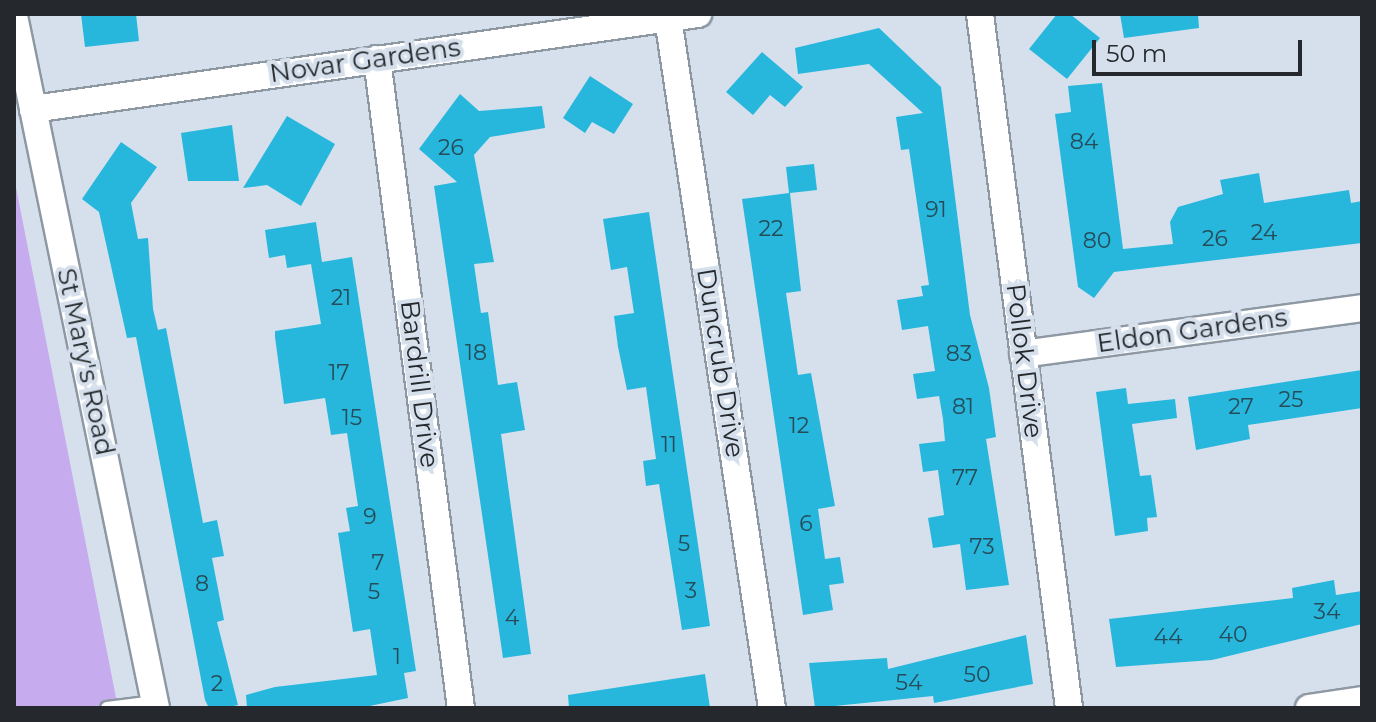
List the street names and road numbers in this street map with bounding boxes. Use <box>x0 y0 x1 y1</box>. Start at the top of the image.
street label: Novar Gardens <box>268 32 462 90</box>
street label: St Mary's Road <box>50 266 120 458</box>
street label: Duncrub Drive <box>690 266 750 460</box>
street label: Pollok Drive <box>999 282 1049 440</box>
street label: Bardrill Drive <box>393 298 445 470</box>
street label: Eldon Gardens <box>1095 302 1289 360</box>

